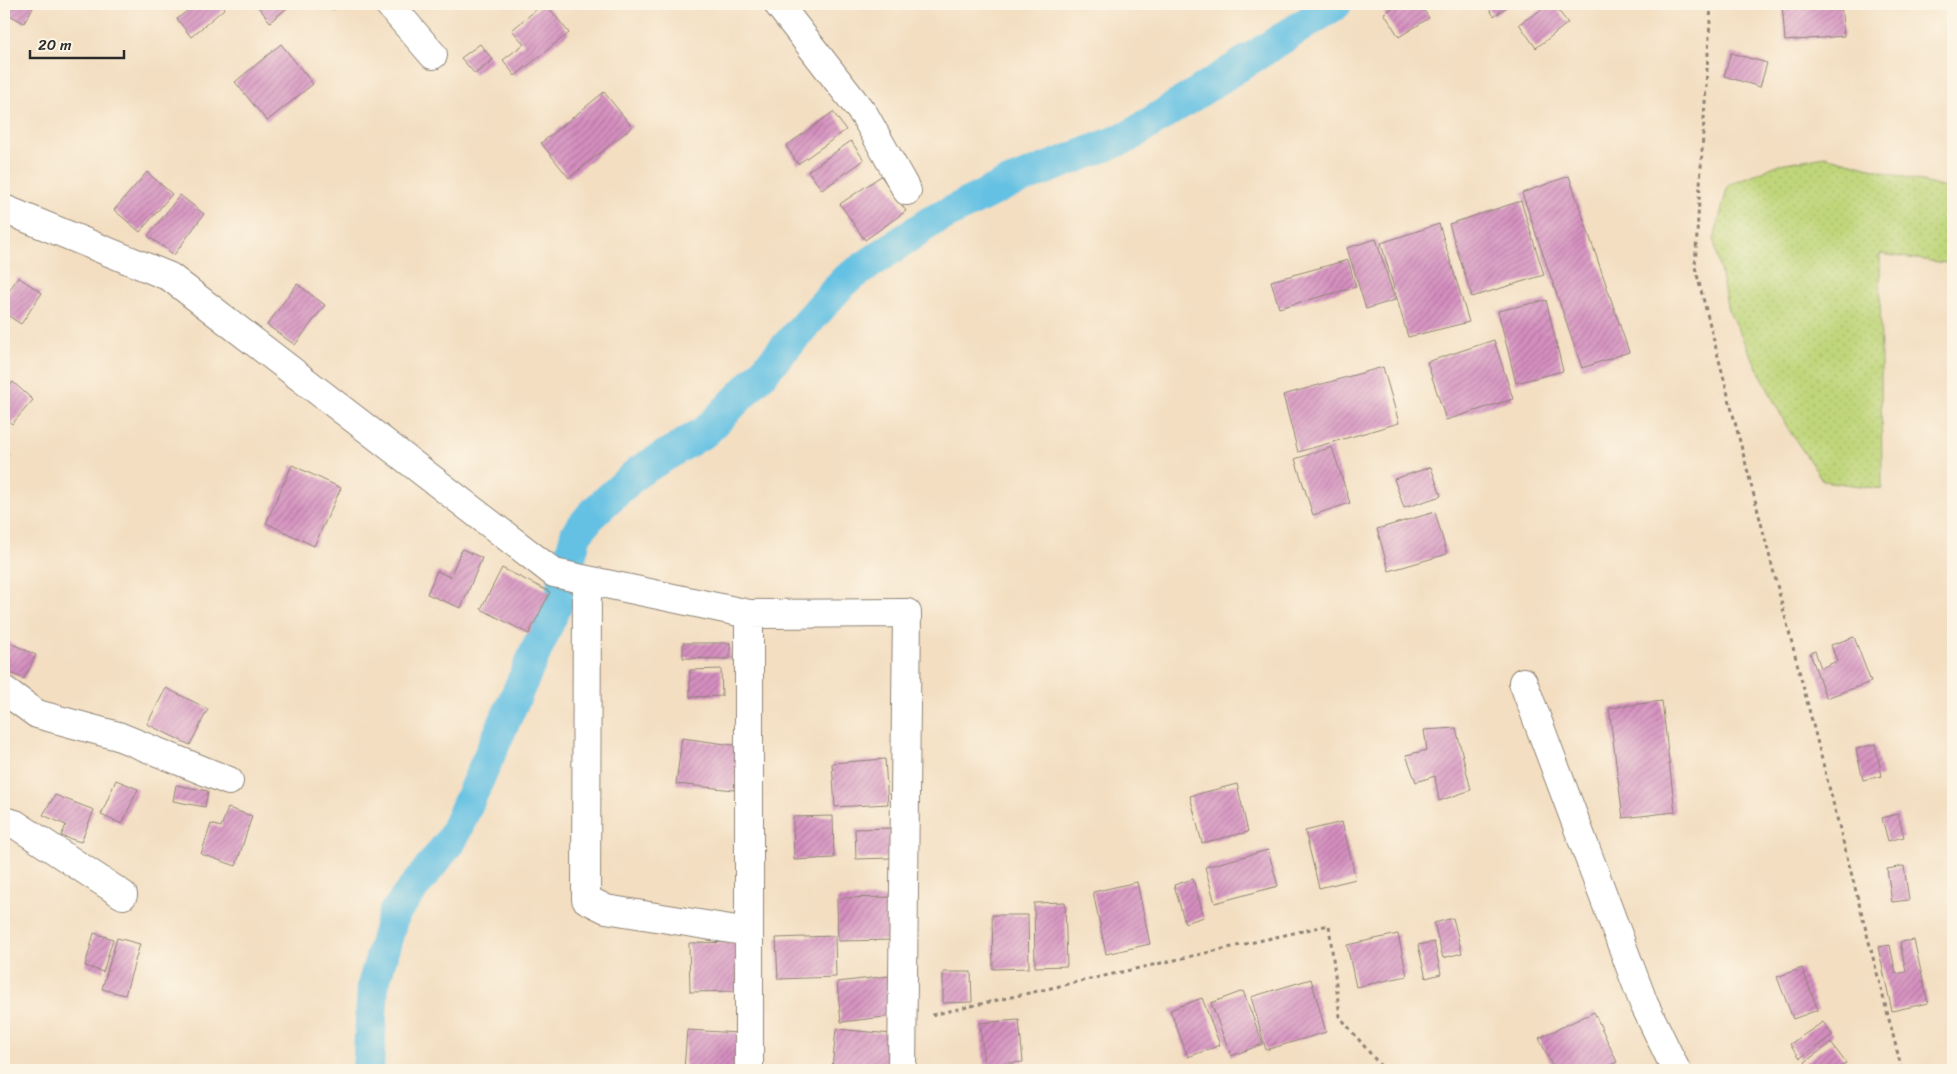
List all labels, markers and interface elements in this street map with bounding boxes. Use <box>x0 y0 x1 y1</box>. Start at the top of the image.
scale bar <box>30 28 124 60</box>
text: 20 m <box>38 32 72 58</box>

